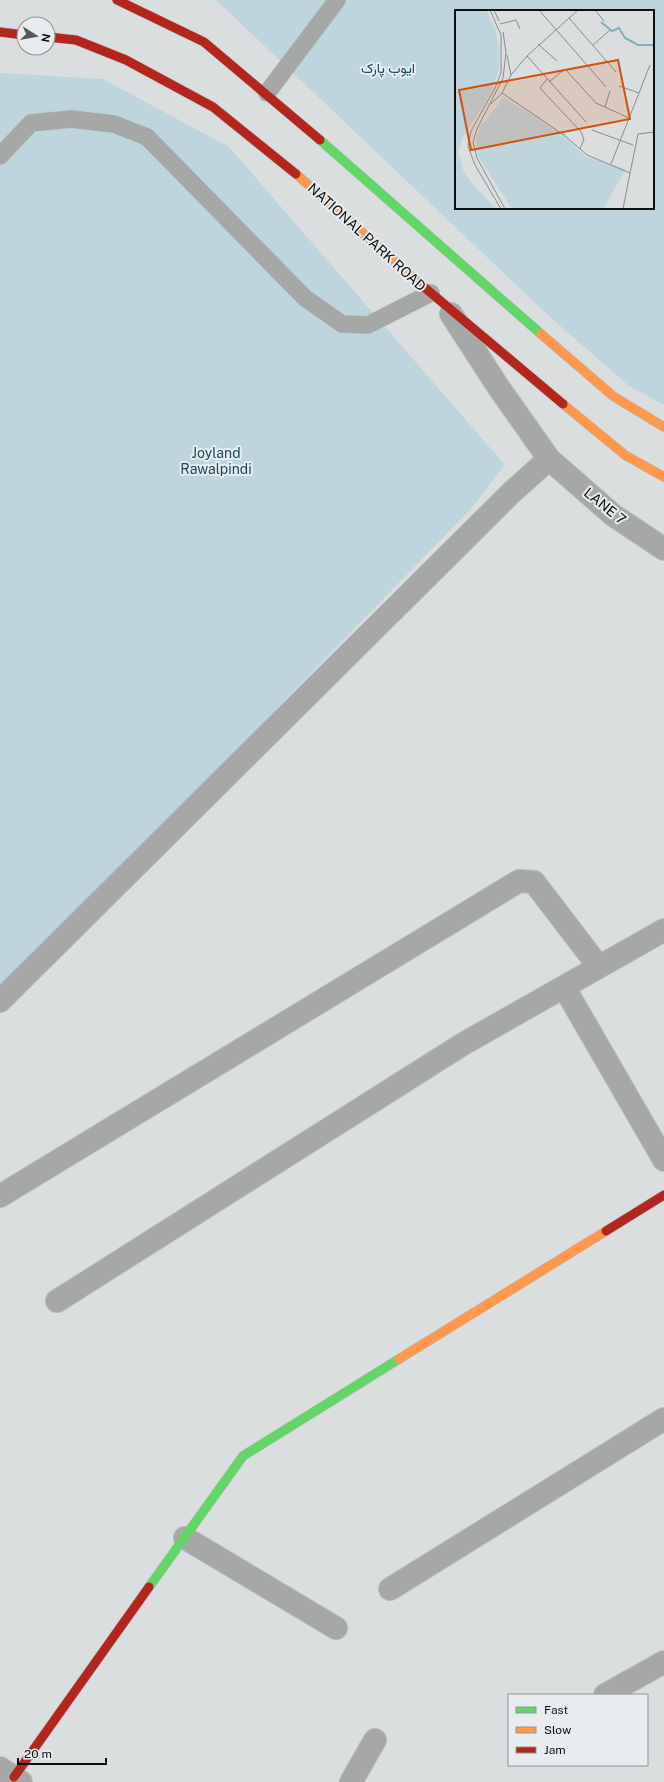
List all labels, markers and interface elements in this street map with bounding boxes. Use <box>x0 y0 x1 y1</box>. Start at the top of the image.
inset map <box>455 10 654 209</box>
north arrow <box>16 16 56 56</box>
text: N <box>39 33 53 43</box>
park label: ایوب پارک <box>361 60 415 78</box>
street label: NATIONAL PARK ROAD <box>305 180 429 294</box>
park label: Joyland Rawalpindi <box>180 445 252 477</box>
street label: LANE 7 <box>581 484 629 528</box>
legend <box>508 1694 648 1766</box>
text: Fast <box>544 1703 569 1717</box>
text: Slow <box>544 1723 572 1737</box>
scale bar <box>18 1740 106 1766</box>
text: Jam <box>544 1743 566 1757</box>
text: 20 m <box>24 1747 52 1761</box>

